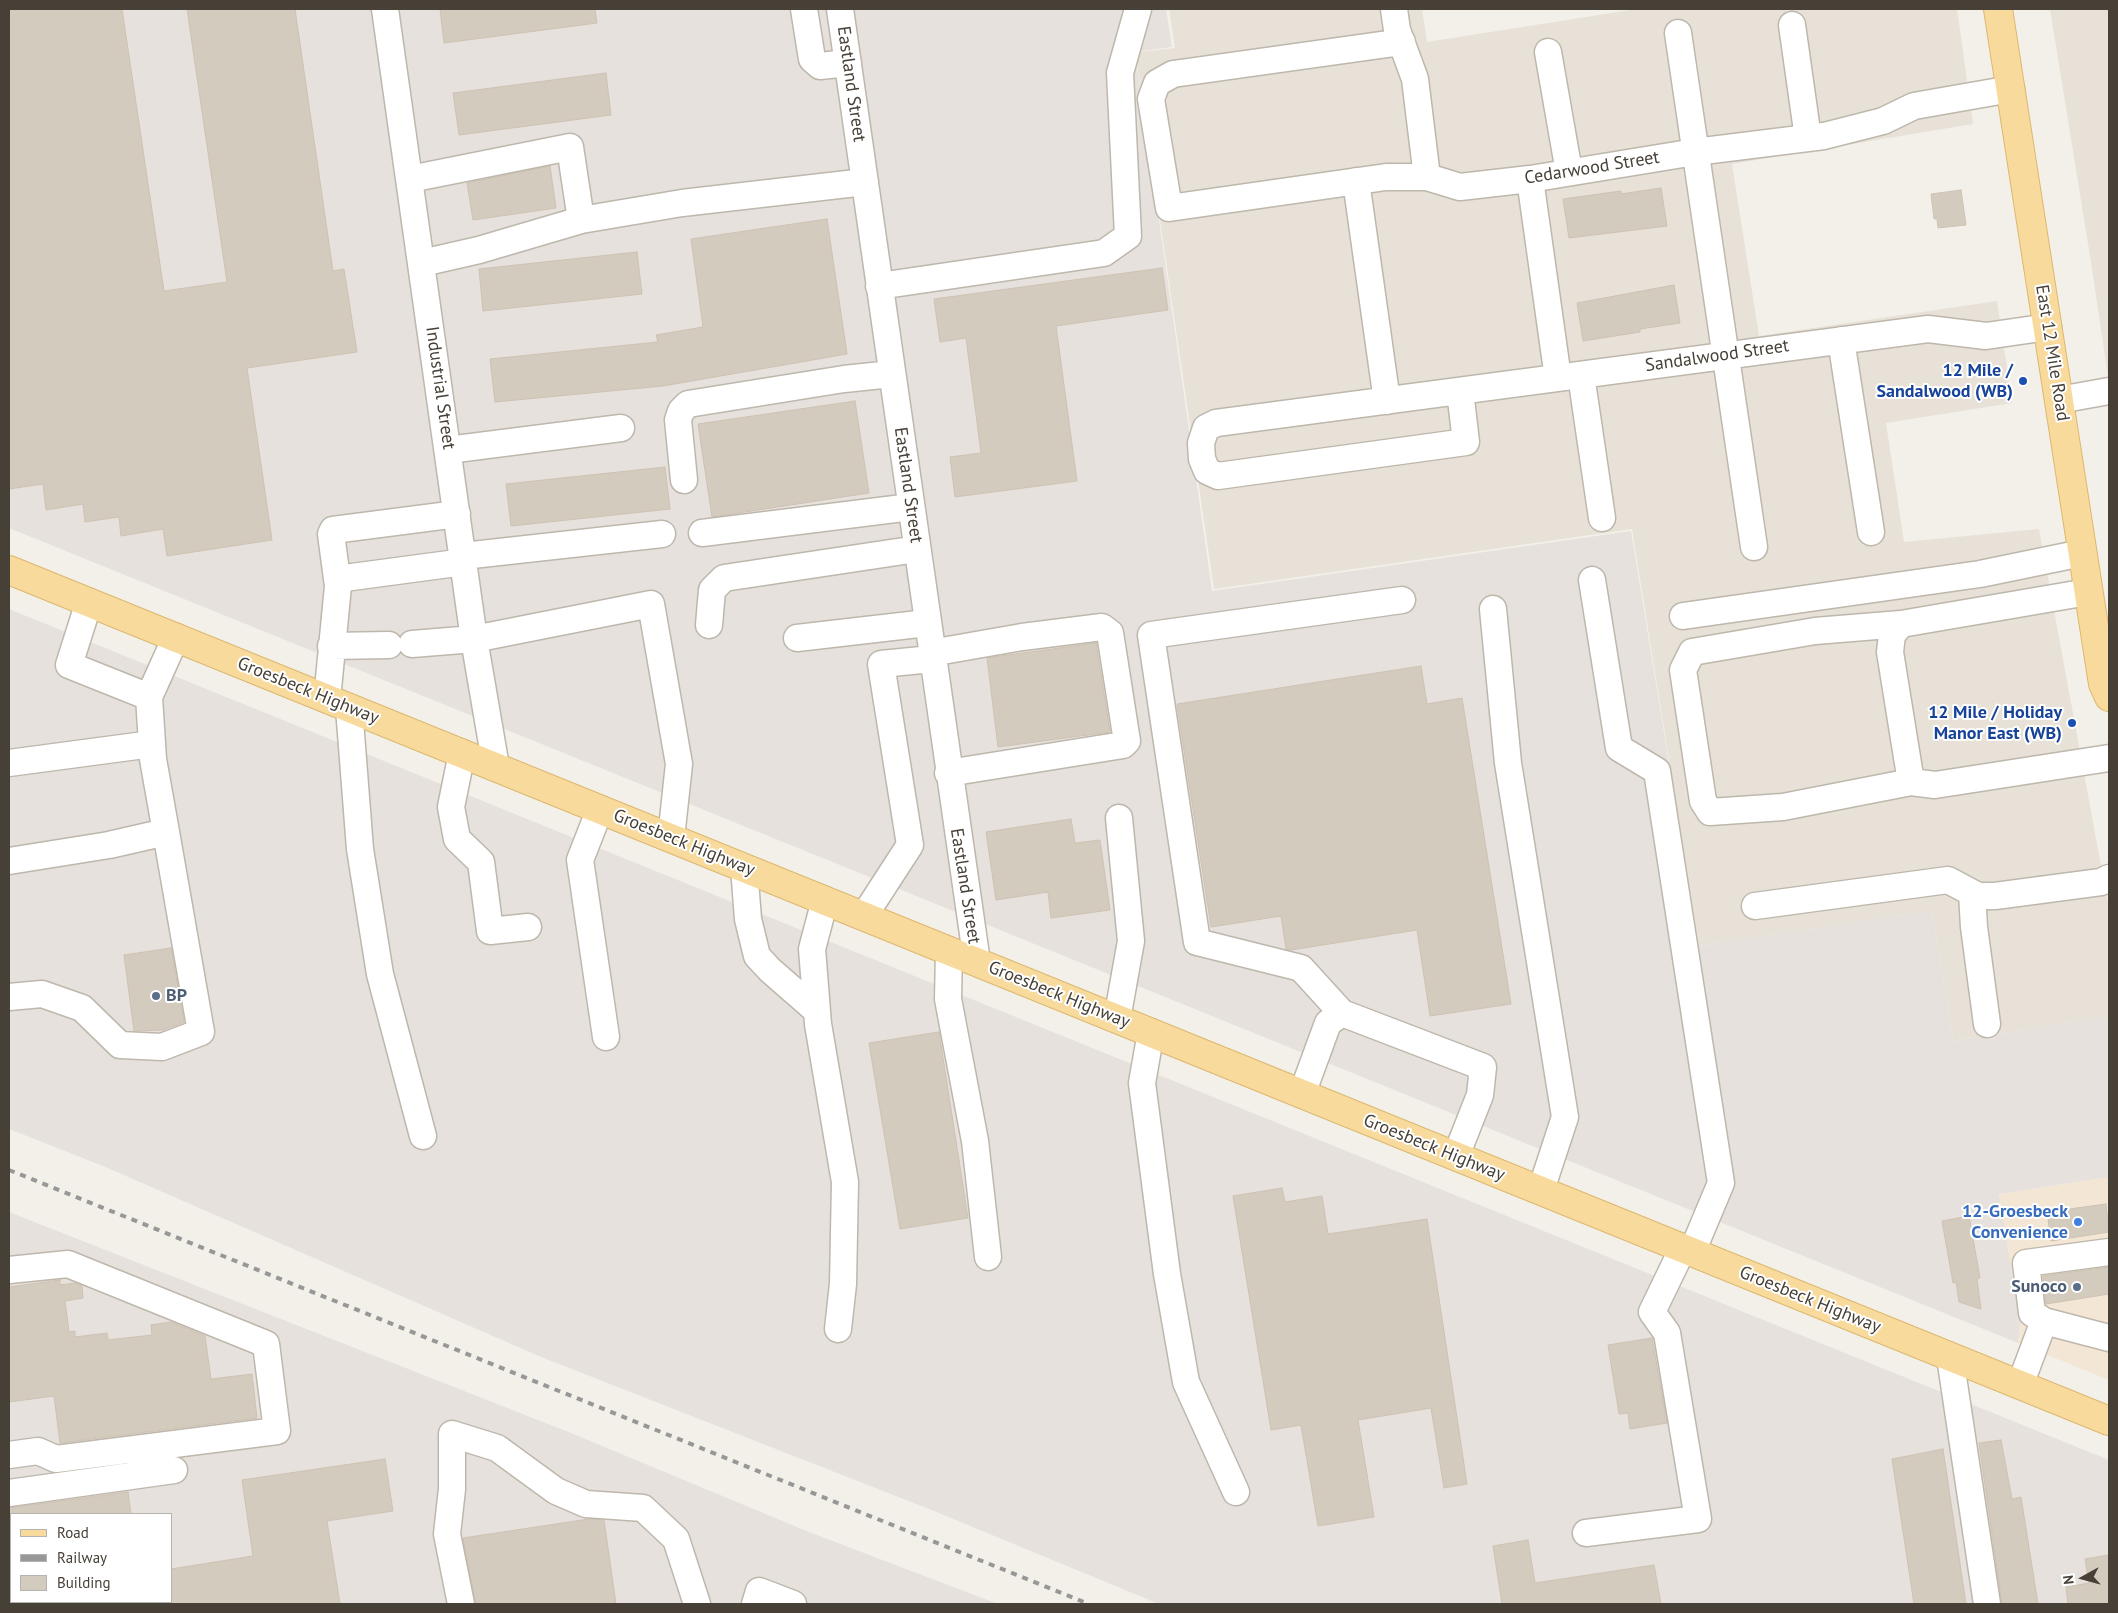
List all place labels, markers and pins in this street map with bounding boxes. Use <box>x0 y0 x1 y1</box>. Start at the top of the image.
place label: 12 Mile / Sandalwood (WB) <box>1876 360 2013 402</box>
marker: 12 Mile / Sandalwood (WB) <box>2017 375 2029 387</box>
place label: 12 Mile / Holiday Manor East (WB) <box>1928 702 2062 744</box>
marker: 12 Mile / Holiday Manor East (WB) <box>2066 717 2078 729</box>
place label: BP <box>166 985 187 1007</box>
marker: BP <box>150 990 162 1002</box>
place label: 12-Groesbeck Convenience <box>1962 1201 2068 1244</box>
marker: 12-Groesbeck Convenience <box>2072 1216 2084 1228</box>
place label: Sunoco <box>2011 1276 2067 1298</box>
marker: Sunoco <box>2071 1281 2083 1293</box>

